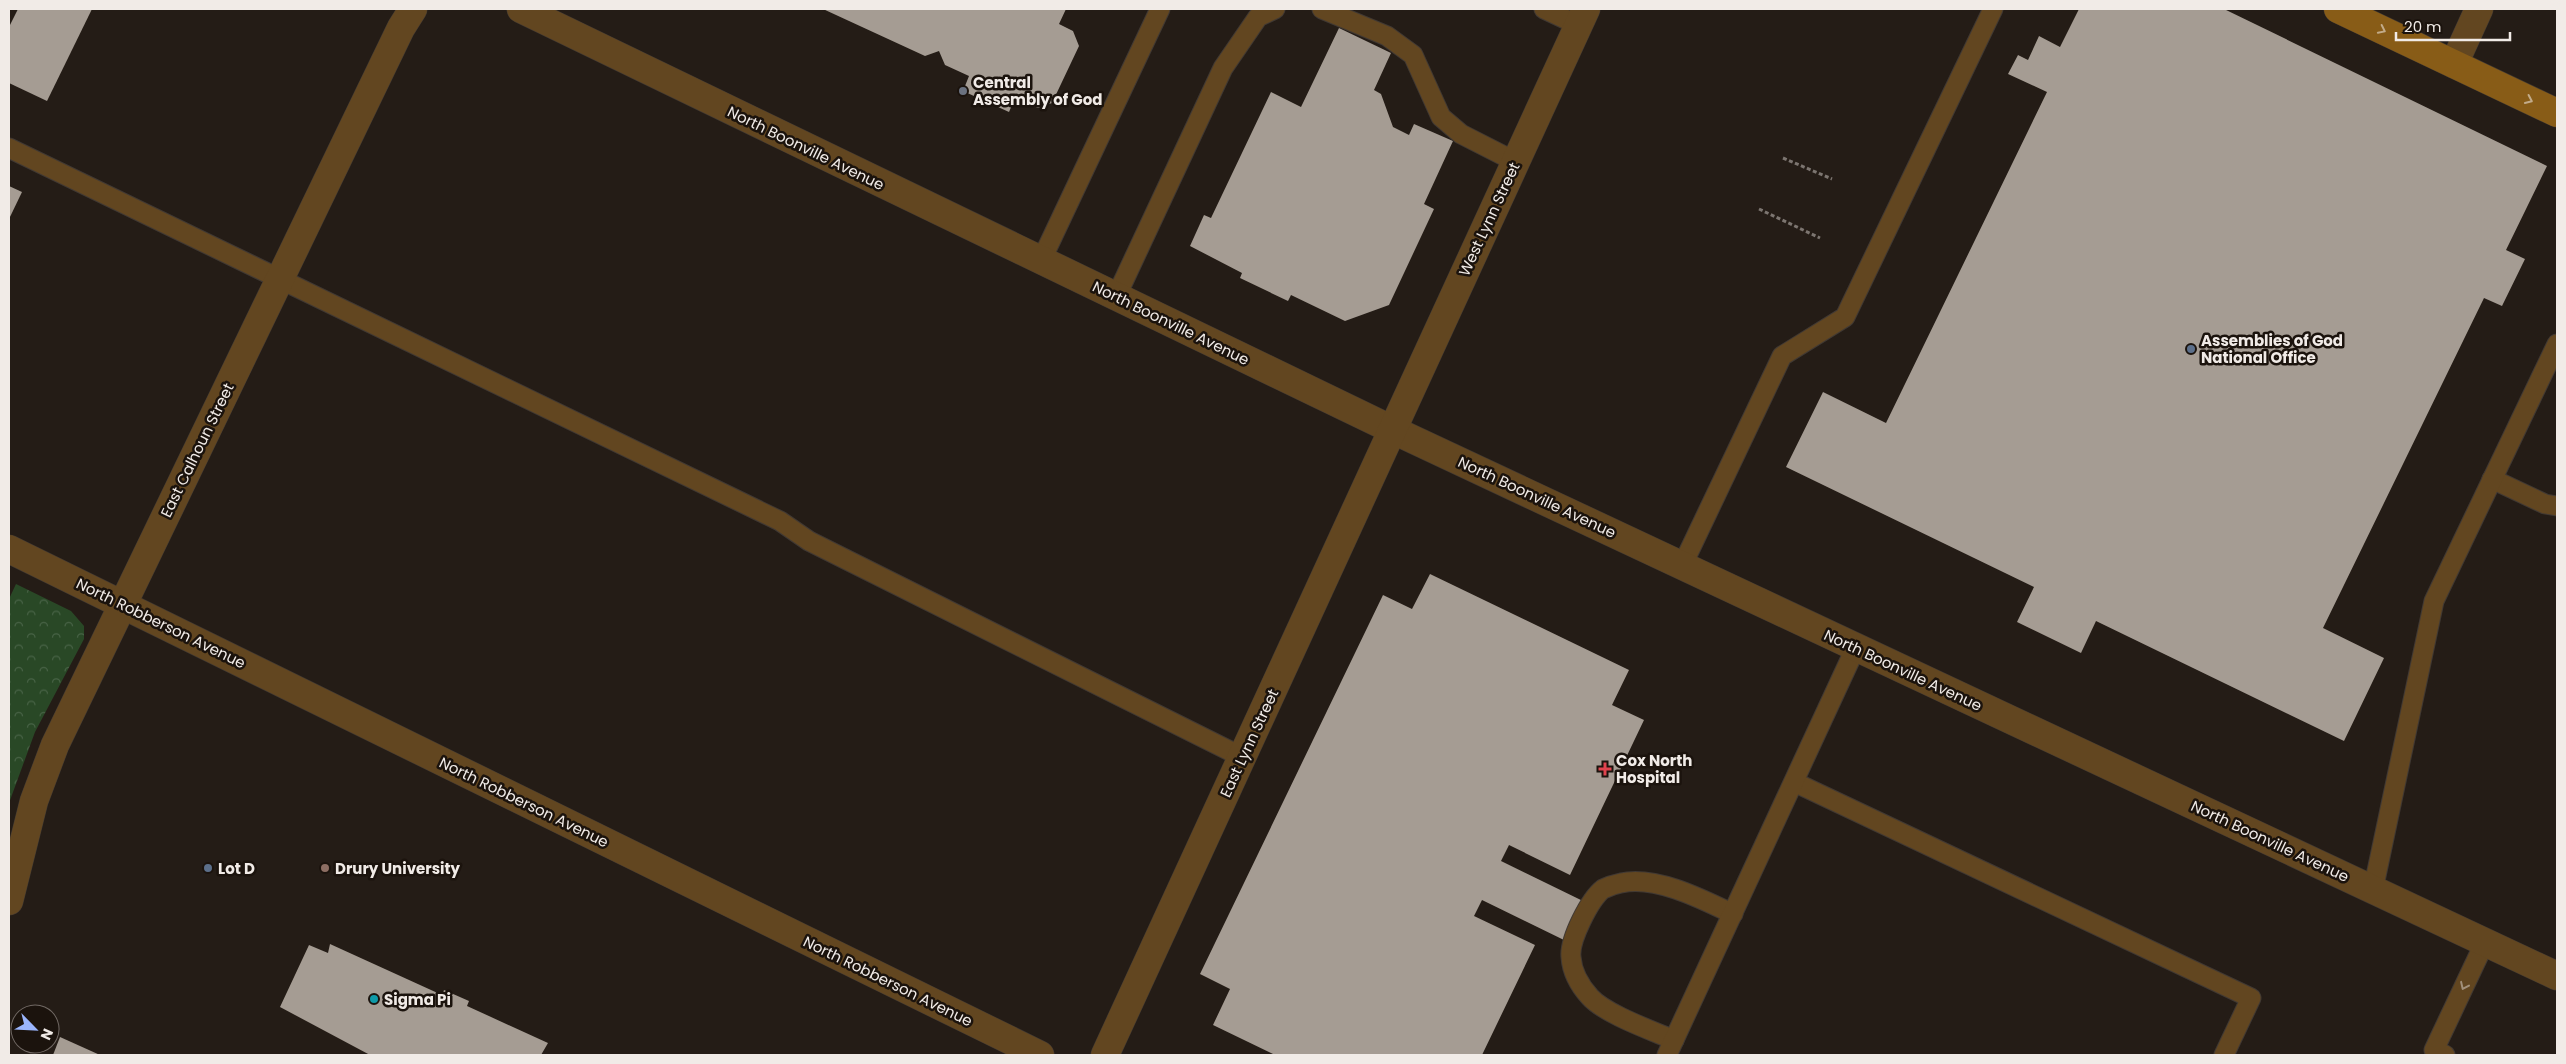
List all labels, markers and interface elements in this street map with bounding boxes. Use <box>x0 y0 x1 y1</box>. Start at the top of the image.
scale bar <box>2396 10 2510 42</box>
text: 20 m <box>2404 16 2442 37</box>
one-way arrow <box>2377 24 2386 34</box>
place label: Central Assembly of God <box>973 72 1103 110</box>
marker: Central Assembly of God <box>957 85 969 97</box>
one-way arrow <box>2524 93 2533 104</box>
street label: North Boonville Avenue <box>724 101 888 195</box>
street label: West Lynn Street <box>1453 159 1525 279</box>
street label: North Boonville Avenue <box>1089 276 1253 370</box>
place label: Assemblies of God National Office <box>2201 330 2343 368</box>
marker: Assemblies of God National Office <box>2185 343 2197 355</box>
street label: East Calhoun Street <box>155 379 239 521</box>
street label: North Boonville Avenue <box>1455 451 1619 543</box>
street label: North Robberson Avenue <box>73 573 249 673</box>
street label: North Boonville Avenue <box>1821 624 1985 716</box>
street label: East Lynn Street <box>1215 685 1283 801</box>
place label: Cox North Hospital <box>1616 750 1692 788</box>
street label: North Robberson Avenue <box>436 752 612 852</box>
marker: Cox North Hospital <box>1598 762 1612 776</box>
street label: North Boonville Avenue <box>2188 795 2352 887</box>
place label: Lot D <box>218 858 255 879</box>
place label: Drury University <box>335 858 461 879</box>
marker: Lot D <box>202 862 214 874</box>
marker: Drury University <box>319 862 331 874</box>
street label: North Robberson Avenue <box>800 931 976 1031</box>
one-way arrow <box>2460 981 2470 990</box>
place label: Sigma Pi <box>384 989 451 1010</box>
marker: Sigma Pi <box>368 993 380 1005</box>
north arrow <box>10 1004 60 1054</box>
text: N <box>36 1025 58 1043</box>

